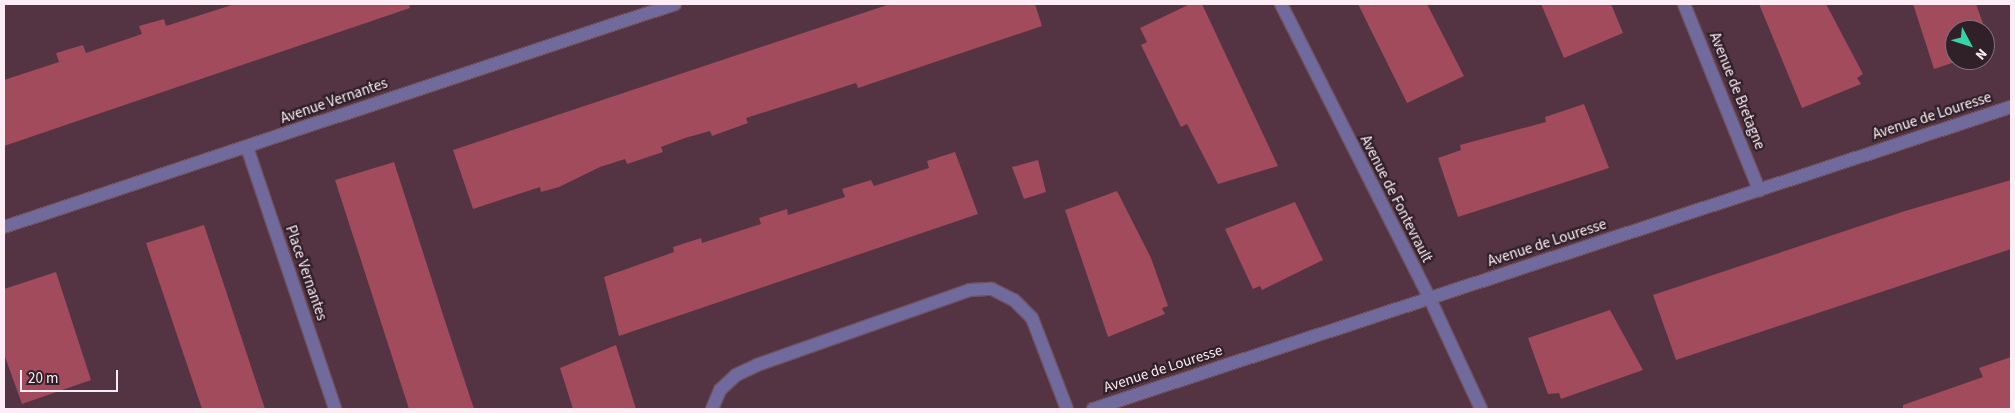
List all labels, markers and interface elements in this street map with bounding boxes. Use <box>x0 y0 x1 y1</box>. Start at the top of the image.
north arrow <box>1945 20 1995 70</box>
street label: Avenue de Bretagne <box>1705 30 1769 152</box>
text: N <box>1970 44 1991 64</box>
street label: Avenue Vernantes <box>278 74 390 128</box>
street label: Avenue de Louresse <box>1870 88 1994 144</box>
street label: Avenue de Fontevrault <box>1356 132 1436 266</box>
street label: Avenue de Louresse <box>1485 215 1609 271</box>
street label: Place Vernantes <box>281 223 331 323</box>
street label: Avenue de Louresse <box>1101 341 1225 397</box>
scale bar <box>22 360 120 392</box>
text: 20 m <box>28 368 58 389</box>

